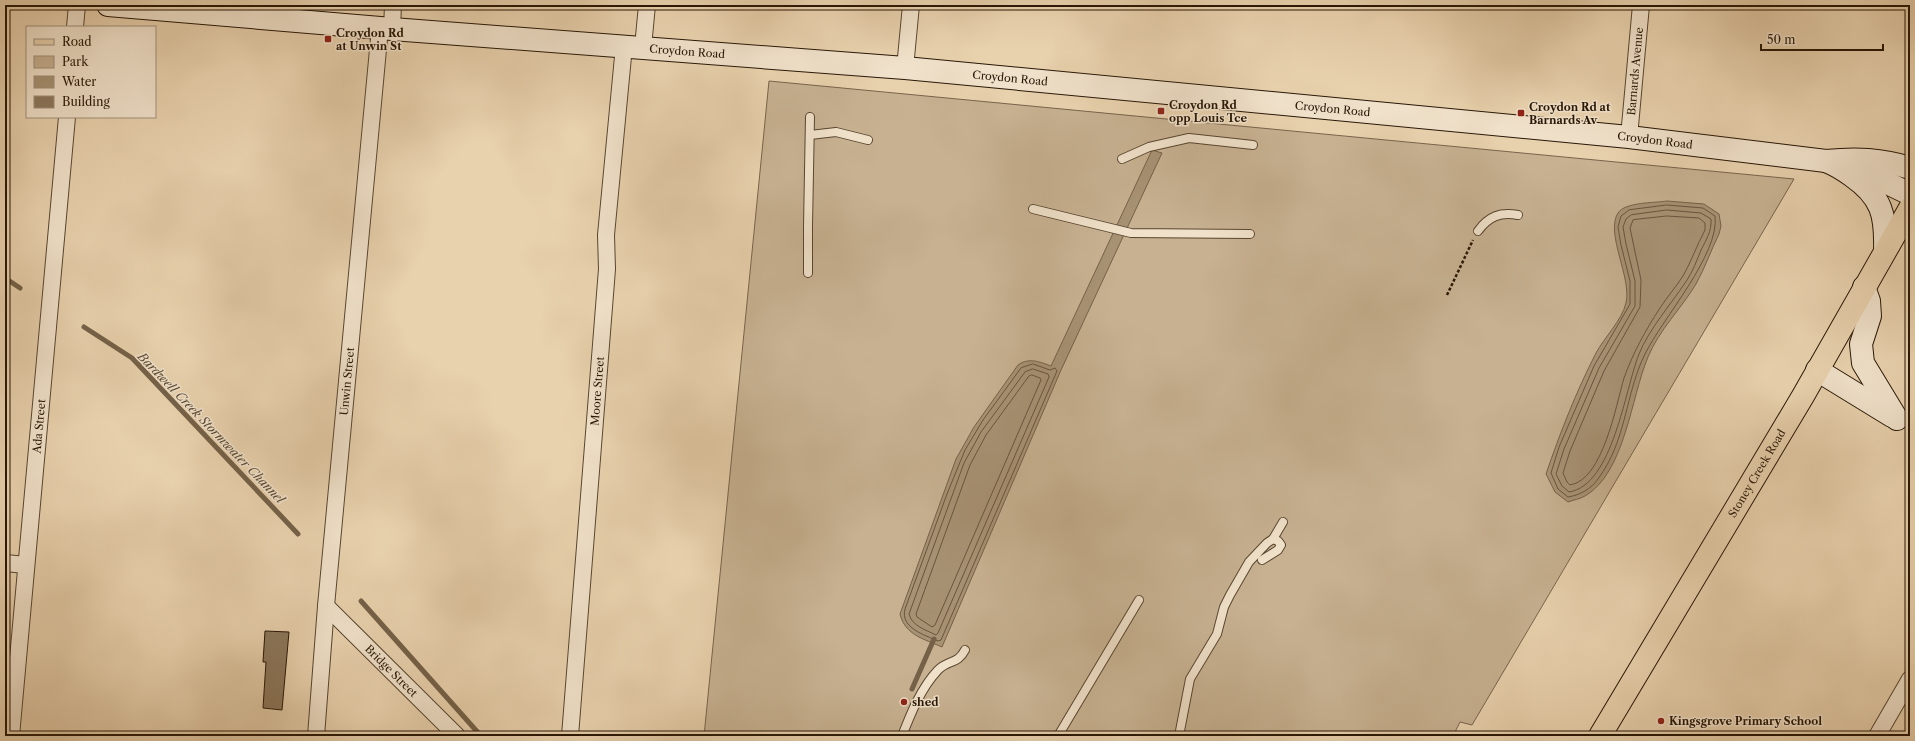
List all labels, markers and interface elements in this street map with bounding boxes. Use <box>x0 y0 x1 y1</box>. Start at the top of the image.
legend <box>26 26 156 118</box>
place label: Croydon Rd at Unwin St <box>336 26 404 53</box>
scale bar <box>1761 26 1883 52</box>
street label: Barnards Avenue <box>1624 27 1646 116</box>
text: 50 m <box>1767 32 1796 47</box>
text: Road <box>62 34 92 49</box>
marker: Croydon Rd at Unwin St <box>323 34 333 44</box>
street label: Croydon Road <box>649 42 726 61</box>
text: Park <box>62 54 89 69</box>
street label: Croydon Road <box>972 67 1049 89</box>
text: Water <box>61 74 96 89</box>
text: Building <box>62 94 110 109</box>
place label: Croydon Rd opp Louis Tce <box>1169 98 1247 125</box>
street label: Croydon Road <box>1294 98 1371 119</box>
place label: Croydon Rd at Barnards Av <box>1529 100 1611 127</box>
marker: Croydon Rd opp Louis Tce <box>1156 106 1166 116</box>
marker: Croydon Rd at Barnards Av <box>1516 108 1526 118</box>
street label: Croydon Road <box>1617 129 1694 152</box>
street label: Unwin Street <box>337 347 357 416</box>
water label: Bardwell Creek Stormwater Channel <box>134 348 289 507</box>
street label: Moore Street <box>588 356 607 426</box>
street label: Ada Street <box>30 398 48 455</box>
street label: Stoney Creek Road <box>1725 426 1789 520</box>
street label: Bridge Street <box>362 642 421 700</box>
place label: shed <box>912 695 939 709</box>
marker: shed <box>899 697 909 707</box>
place label: Kingsgrove Primary School <box>1669 714 1822 728</box>
marker: Kingsgrove Primary School <box>1656 716 1666 726</box>

